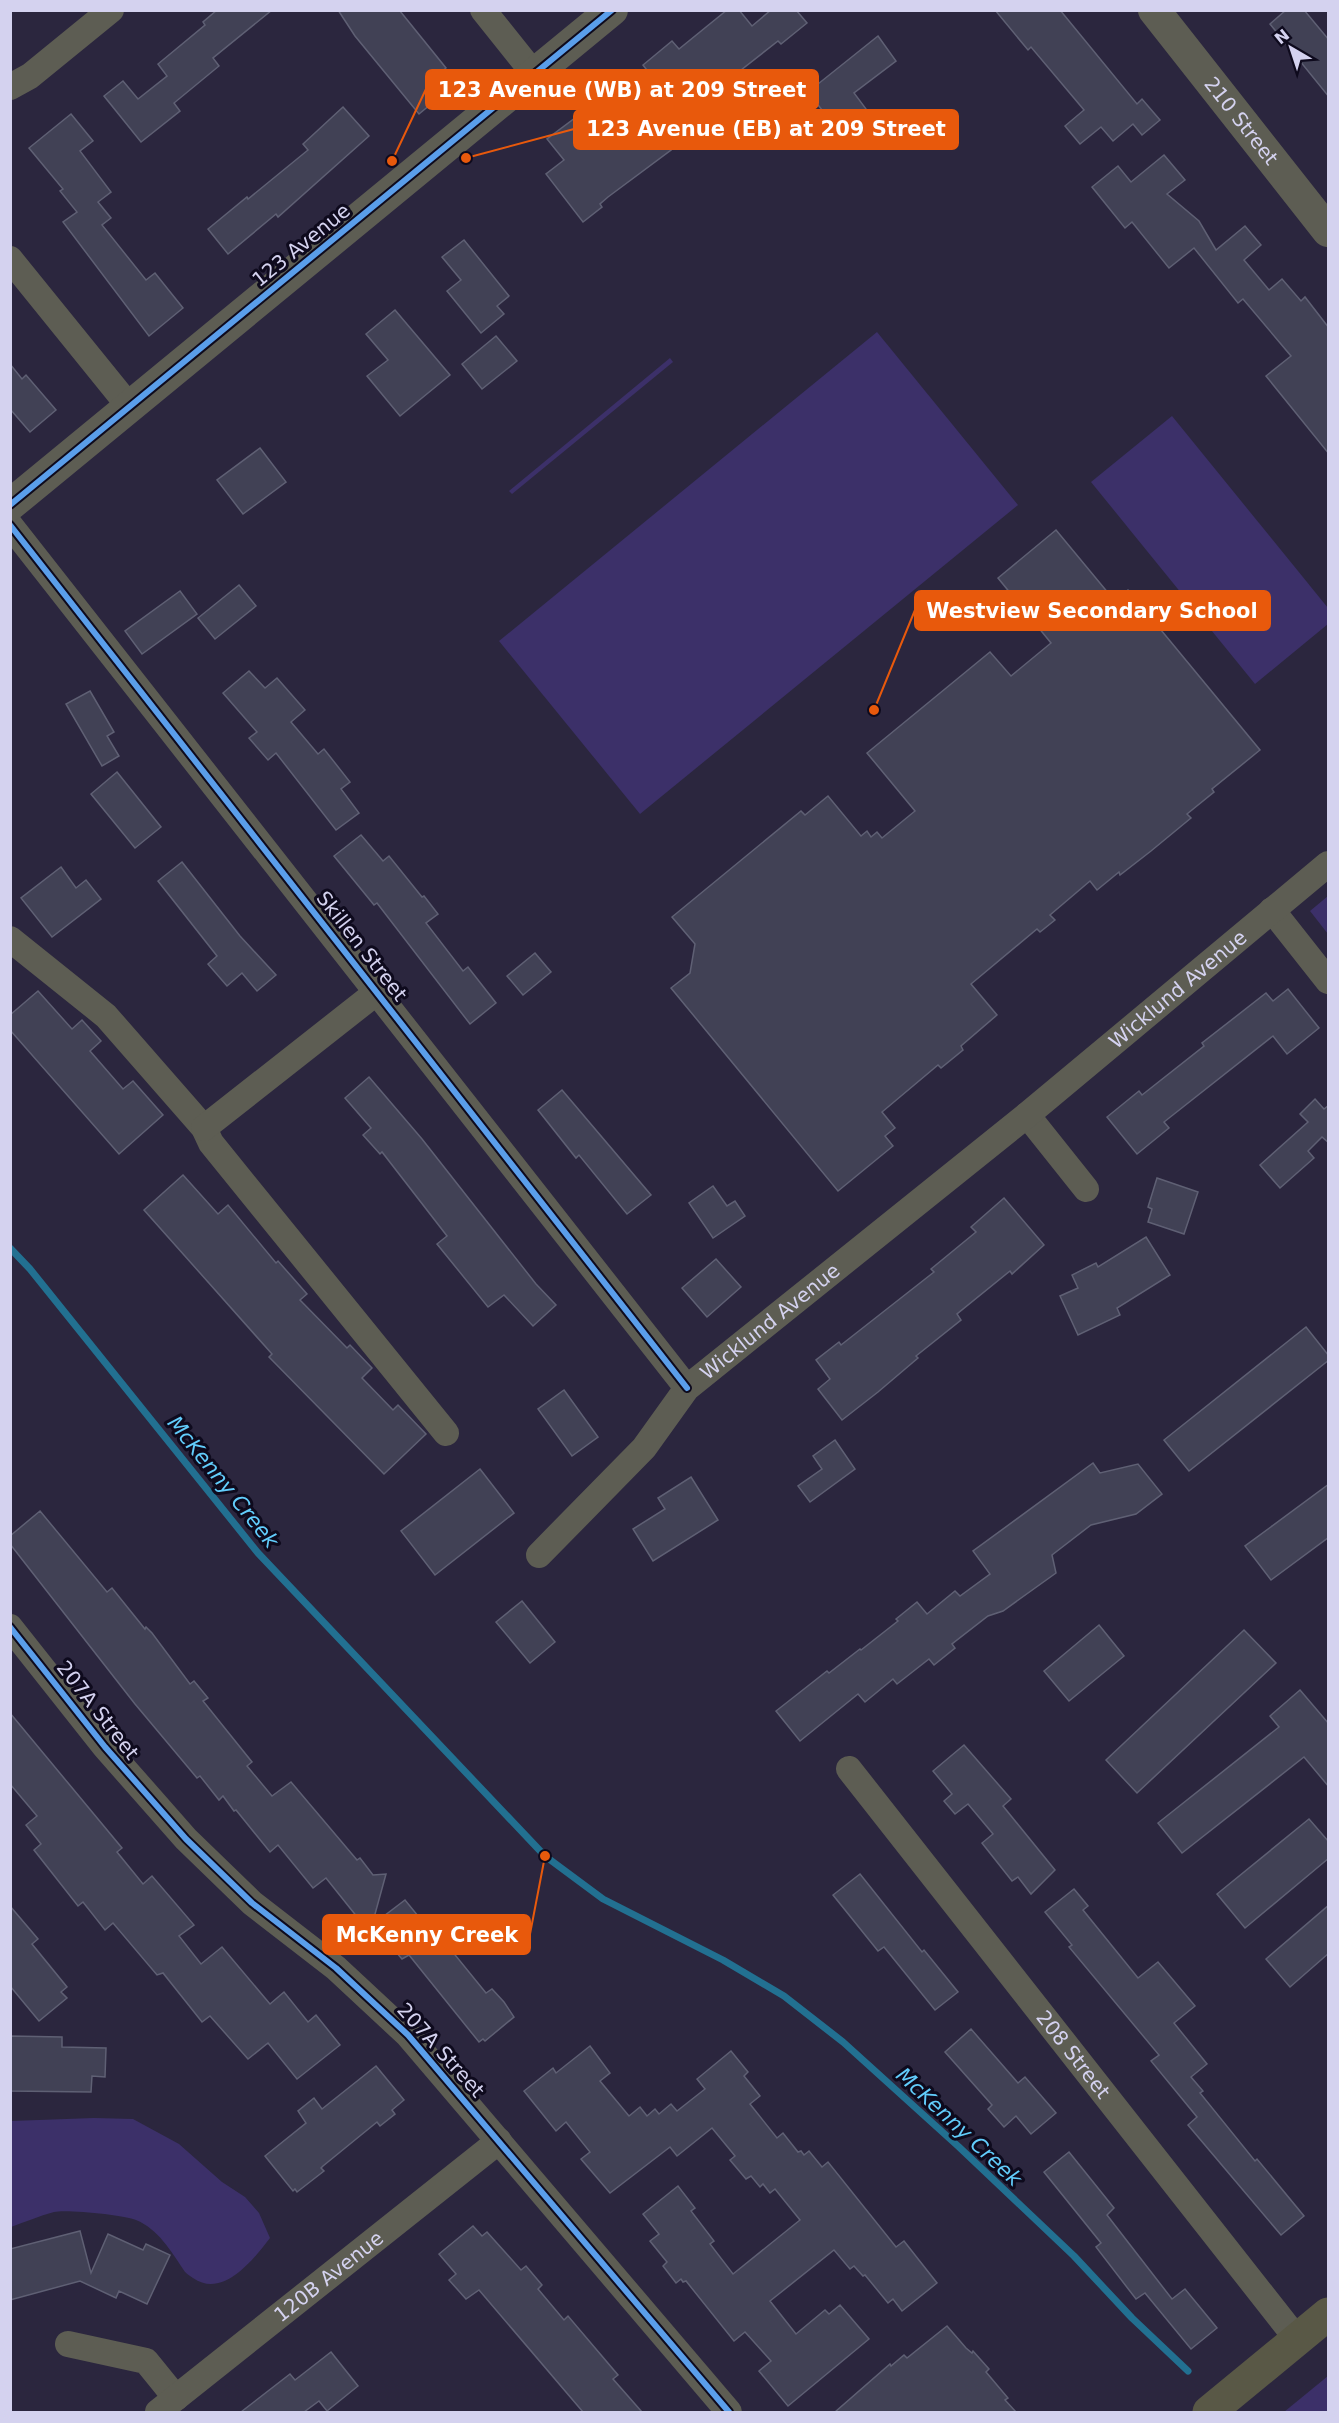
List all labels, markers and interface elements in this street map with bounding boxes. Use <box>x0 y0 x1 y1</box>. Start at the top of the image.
north arrow <box>1261 18 1321 78</box>
text: N <box>1271 25 1293 48</box>
callout: 123 Avenue (WB) at 209 Street <box>426 70 818 109</box>
street label: 210 Street <box>1199 72 1283 170</box>
text: 123 Avenue (WB) at 209 Street <box>438 78 806 102</box>
callout: 123 Avenue (EB) at 209 Street <box>574 110 958 149</box>
text: 123 Avenue (EB) at 209 Street <box>586 117 946 141</box>
street label: 123 Avenue <box>247 198 355 292</box>
callout: Westview Secondary School <box>915 591 1270 630</box>
text: Westview Secondary School <box>926 599 1258 623</box>
street label: Skillen Street <box>312 886 413 1006</box>
street label: Wicklund Avenue <box>1104 925 1251 1054</box>
street label: Wicklund Avenue <box>695 1258 844 1385</box>
water label: McKenny Creek <box>162 1411 284 1553</box>
street label: 207A Street <box>52 1656 144 1764</box>
callout: McKenny Creek <box>323 1915 530 1954</box>
text: McKenny Creek <box>336 1923 519 1947</box>
street label: 207A Street <box>392 1998 490 2102</box>
street label: 208 Street <box>1031 2006 1115 2103</box>
water label: McKenny Creek <box>891 2063 1027 2192</box>
street label: 120B Avenue <box>269 2226 388 2327</box>

